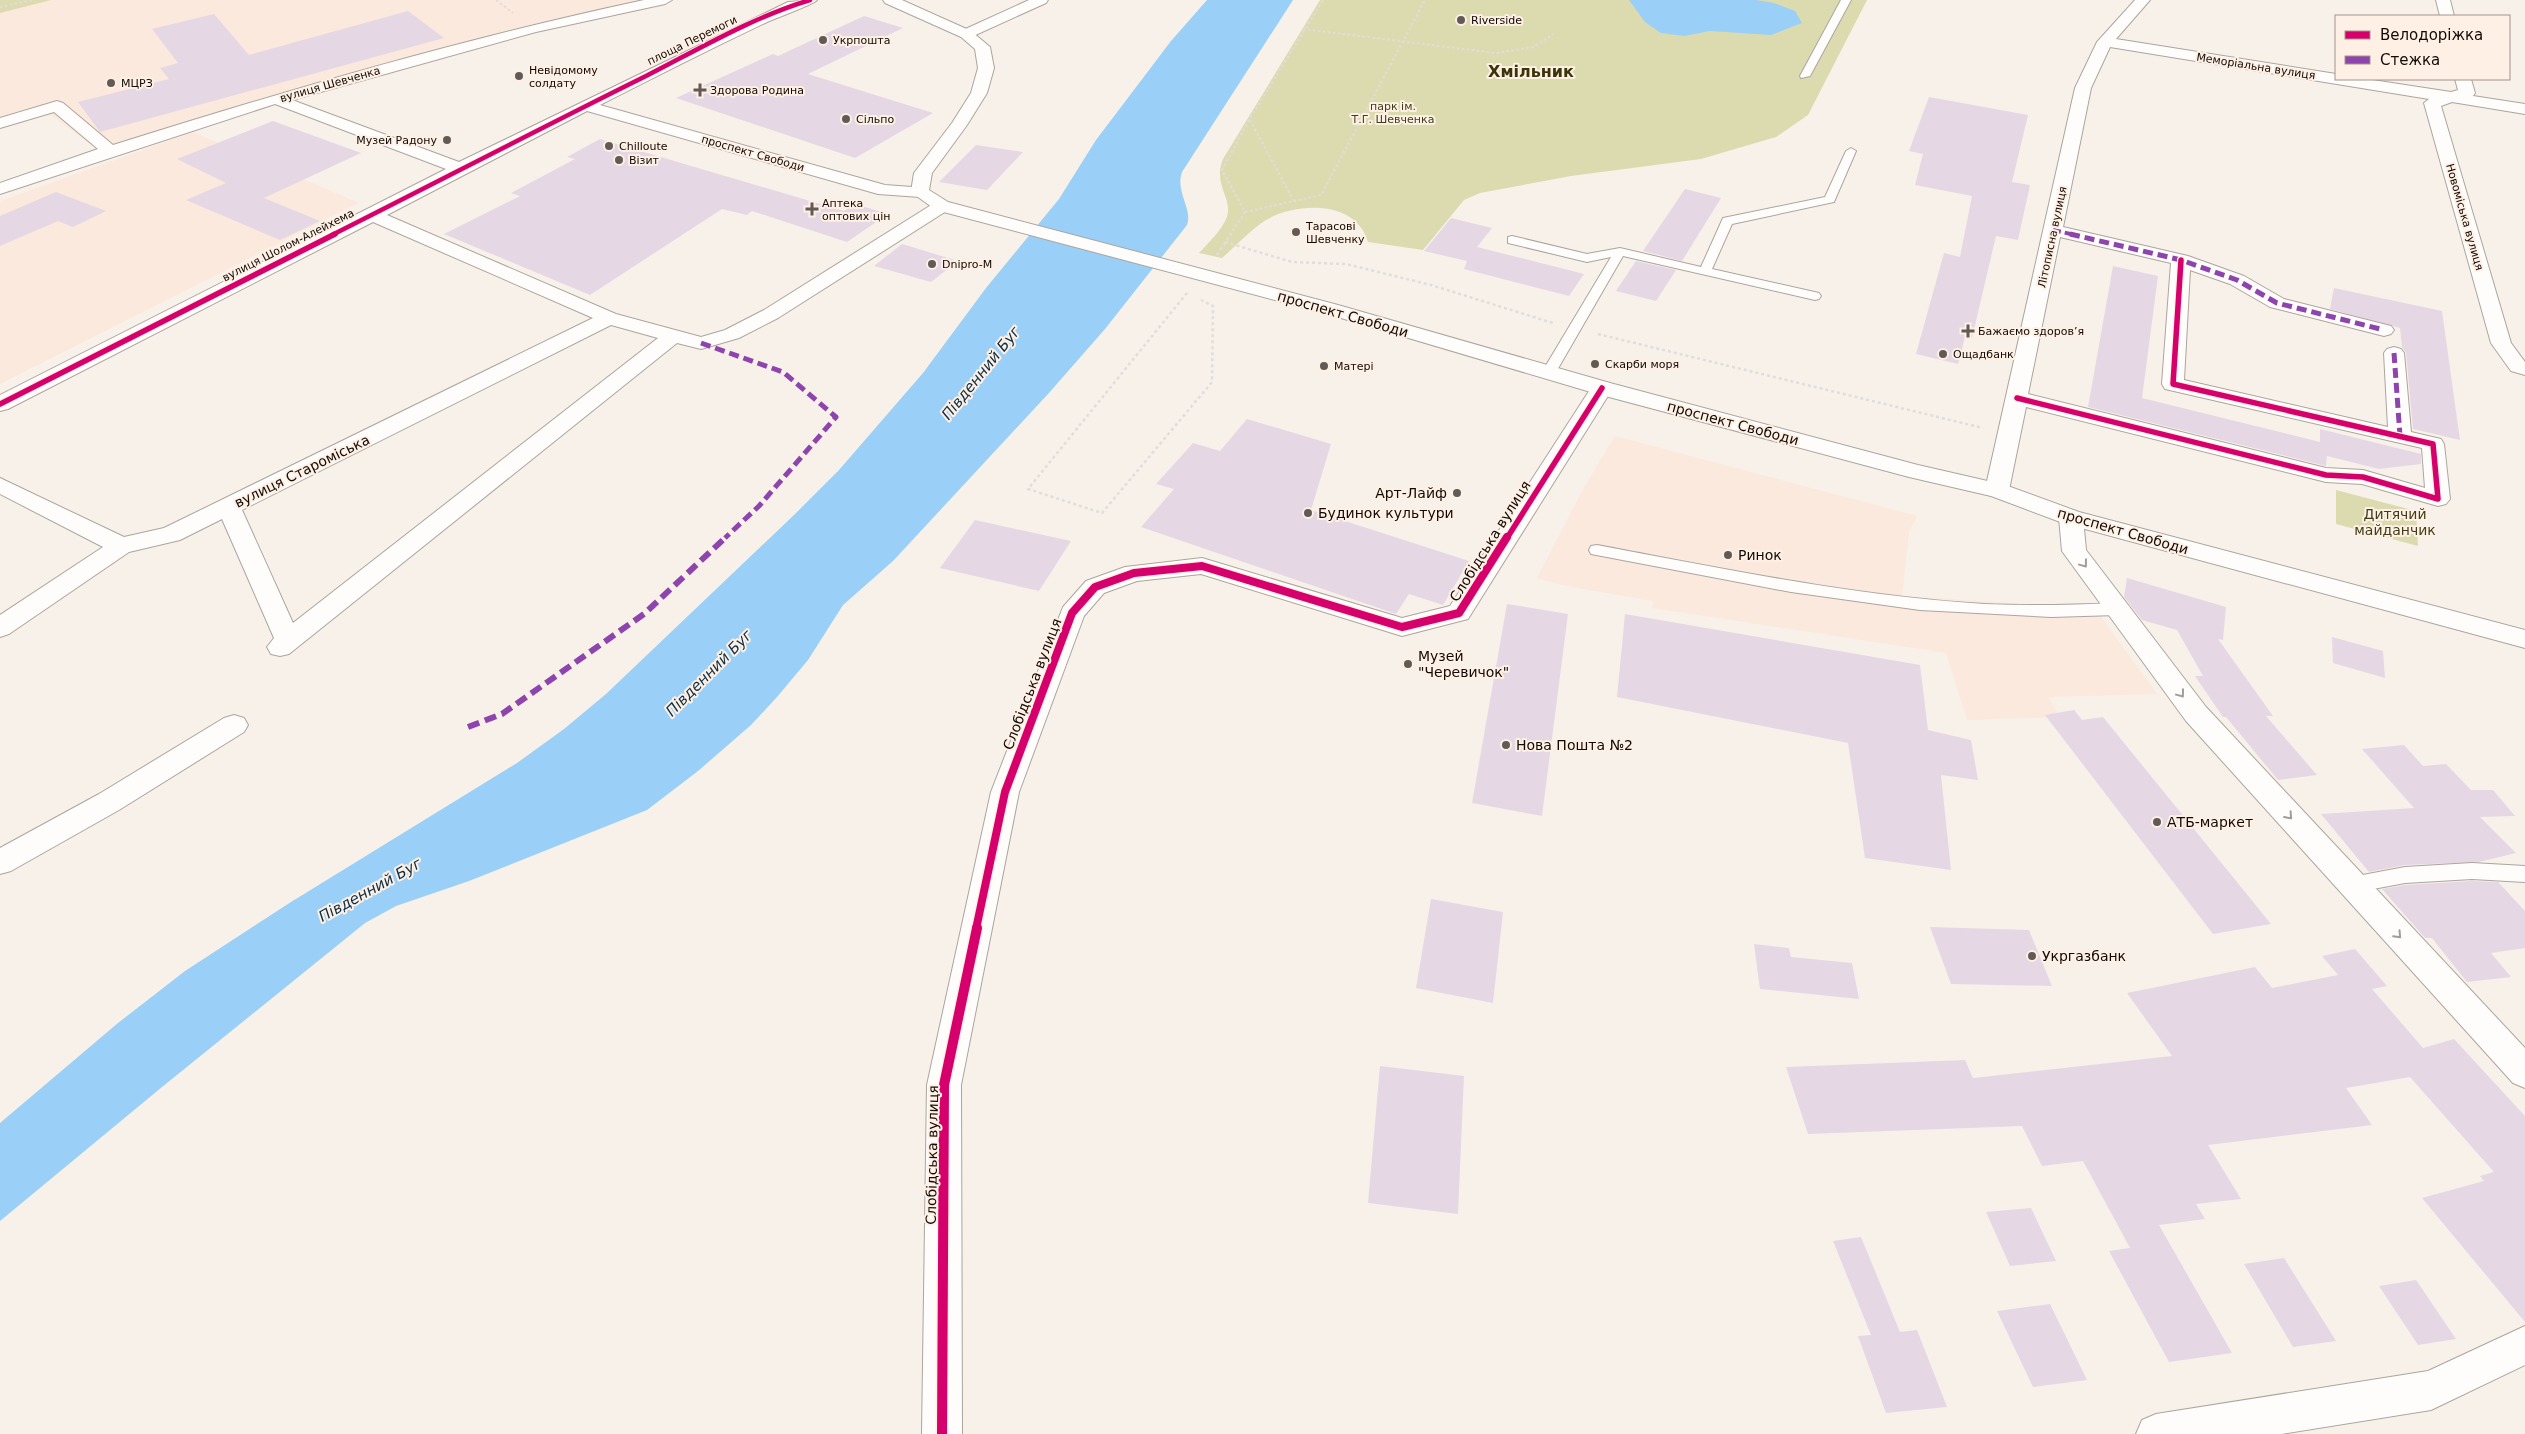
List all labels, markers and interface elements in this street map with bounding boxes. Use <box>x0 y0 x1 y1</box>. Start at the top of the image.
street label: площа Перемоги <box>645 13 739 68</box>
marker: Riverside <box>1455 14 1467 26</box>
place label: Riverside <box>1471 14 1522 27</box>
legend <box>2335 15 2510 80</box>
text: Велодоріжка <box>2380 26 2483 44</box>
marker: Укрпошта <box>817 34 829 46</box>
place label: Укрпошта <box>833 34 890 47</box>
street label: Меморіальна вулиця <box>2195 51 2316 82</box>
text: Стежка <box>2380 51 2440 69</box>
district label: Хмільник <box>1488 62 1574 81</box>
street label: вулиця Шевченка <box>279 64 382 105</box>
place label: Невідомому солдату <box>529 64 598 90</box>
marker: Невідомому солдату <box>513 70 525 82</box>
marker: МЦРЗ <box>105 77 117 89</box>
place label: МЦРЗ <box>121 77 153 90</box>
marker: Здорова Родина <box>694 84 706 96</box>
place label: Здорова Родина <box>710 84 804 97</box>
park label: парк ім. Т.Г. Шевченка <box>1351 100 1434 126</box>
marker: Сільпо <box>840 113 852 125</box>
place label: Сільпо <box>856 113 894 126</box>
street label: проспект Свободи <box>700 133 806 174</box>
place label: Музей Радону <box>356 134 437 147</box>
marker: Музей Радону <box>441 134 453 146</box>
marker: Chilloute <box>603 140 615 152</box>
place label: Chilloute <box>619 140 668 153</box>
marker: Візит <box>613 154 625 166</box>
place label: Візит <box>629 154 660 167</box>
street label: Новоміська вулиця <box>2443 162 2486 272</box>
street label: Літописна вулиця <box>2035 185 2070 289</box>
place label: Аптека оптових цін <box>822 197 890 223</box>
marker: Аптека оптових цін <box>806 203 818 215</box>
street label: вулиця Шолом-Алейхема <box>220 206 356 284</box>
place label: Тарасові Шевченку <box>1305 220 1365 246</box>
marker: Тарасові Шевченку <box>1290 226 1302 238</box>
marker: Dnipro-M <box>926 258 938 270</box>
place label: Dnipro-M <box>942 258 992 271</box>
street label: проспект Свободи <box>1276 288 1410 340</box>
water label: Південний Буг <box>938 323 1024 423</box>
marker: Бажаємо здоров’я <box>1962 325 1974 337</box>
place label: Бажаємо здоров’я <box>1978 325 2084 338</box>
marker: Ощадбанк <box>1937 348 1949 360</box>
place label: Ощадбанк <box>1953 348 2014 361</box>
marker: Скарби моря <box>1589 358 1601 370</box>
place label: Скарби моря <box>1605 358 1679 371</box>
marker: Матері <box>1318 360 1330 372</box>
place label: Матері <box>1334 360 1373 373</box>
street label: проспект Свободи <box>1665 398 1801 448</box>
street label: вулиця Староміська <box>232 431 372 511</box>
street label: Слобідська вулиця <box>1446 478 1534 604</box>
place label: Арт-Лайф <box>1375 485 1447 501</box>
marker: Арт-Лайф <box>1451 487 1463 499</box>
place label: Будинок культури <box>1318 505 1454 521</box>
street label: проспект Свободи <box>2056 505 2190 557</box>
park label: Дитячий майданчик <box>2354 506 2436 538</box>
marker: Будинок культури <box>1302 507 1314 519</box>
place label: Ринок <box>1738 547 1782 563</box>
marker: Ринок <box>1722 549 1734 561</box>
one-way arrow <box>2078 558 2086 567</box>
street label: Слобідська вулиця <box>1000 616 1064 752</box>
water label: Південний Буг <box>662 626 756 720</box>
place label: Музей "Черевичок" <box>1418 648 1509 680</box>
marker: Музей "Черевичок" <box>1402 658 1414 670</box>
one-way arrow <box>2175 688 2184 698</box>
place label: Нова Пошта №2 <box>1516 737 1633 753</box>
marker: Нова Пошта №2 <box>1500 739 1512 751</box>
one-way arrow <box>2283 810 2292 819</box>
place label: АТБ-маркет <box>2167 814 2253 830</box>
marker: АТБ-маркет <box>2151 816 2163 828</box>
water label: Південний Буг <box>315 854 425 926</box>
one-way arrow <box>2392 930 2401 939</box>
place label: Укргазбанк <box>2042 948 2126 964</box>
marker: Укргазбанк <box>2026 950 2038 962</box>
street label: Слобідська вулиця <box>923 1085 941 1225</box>

